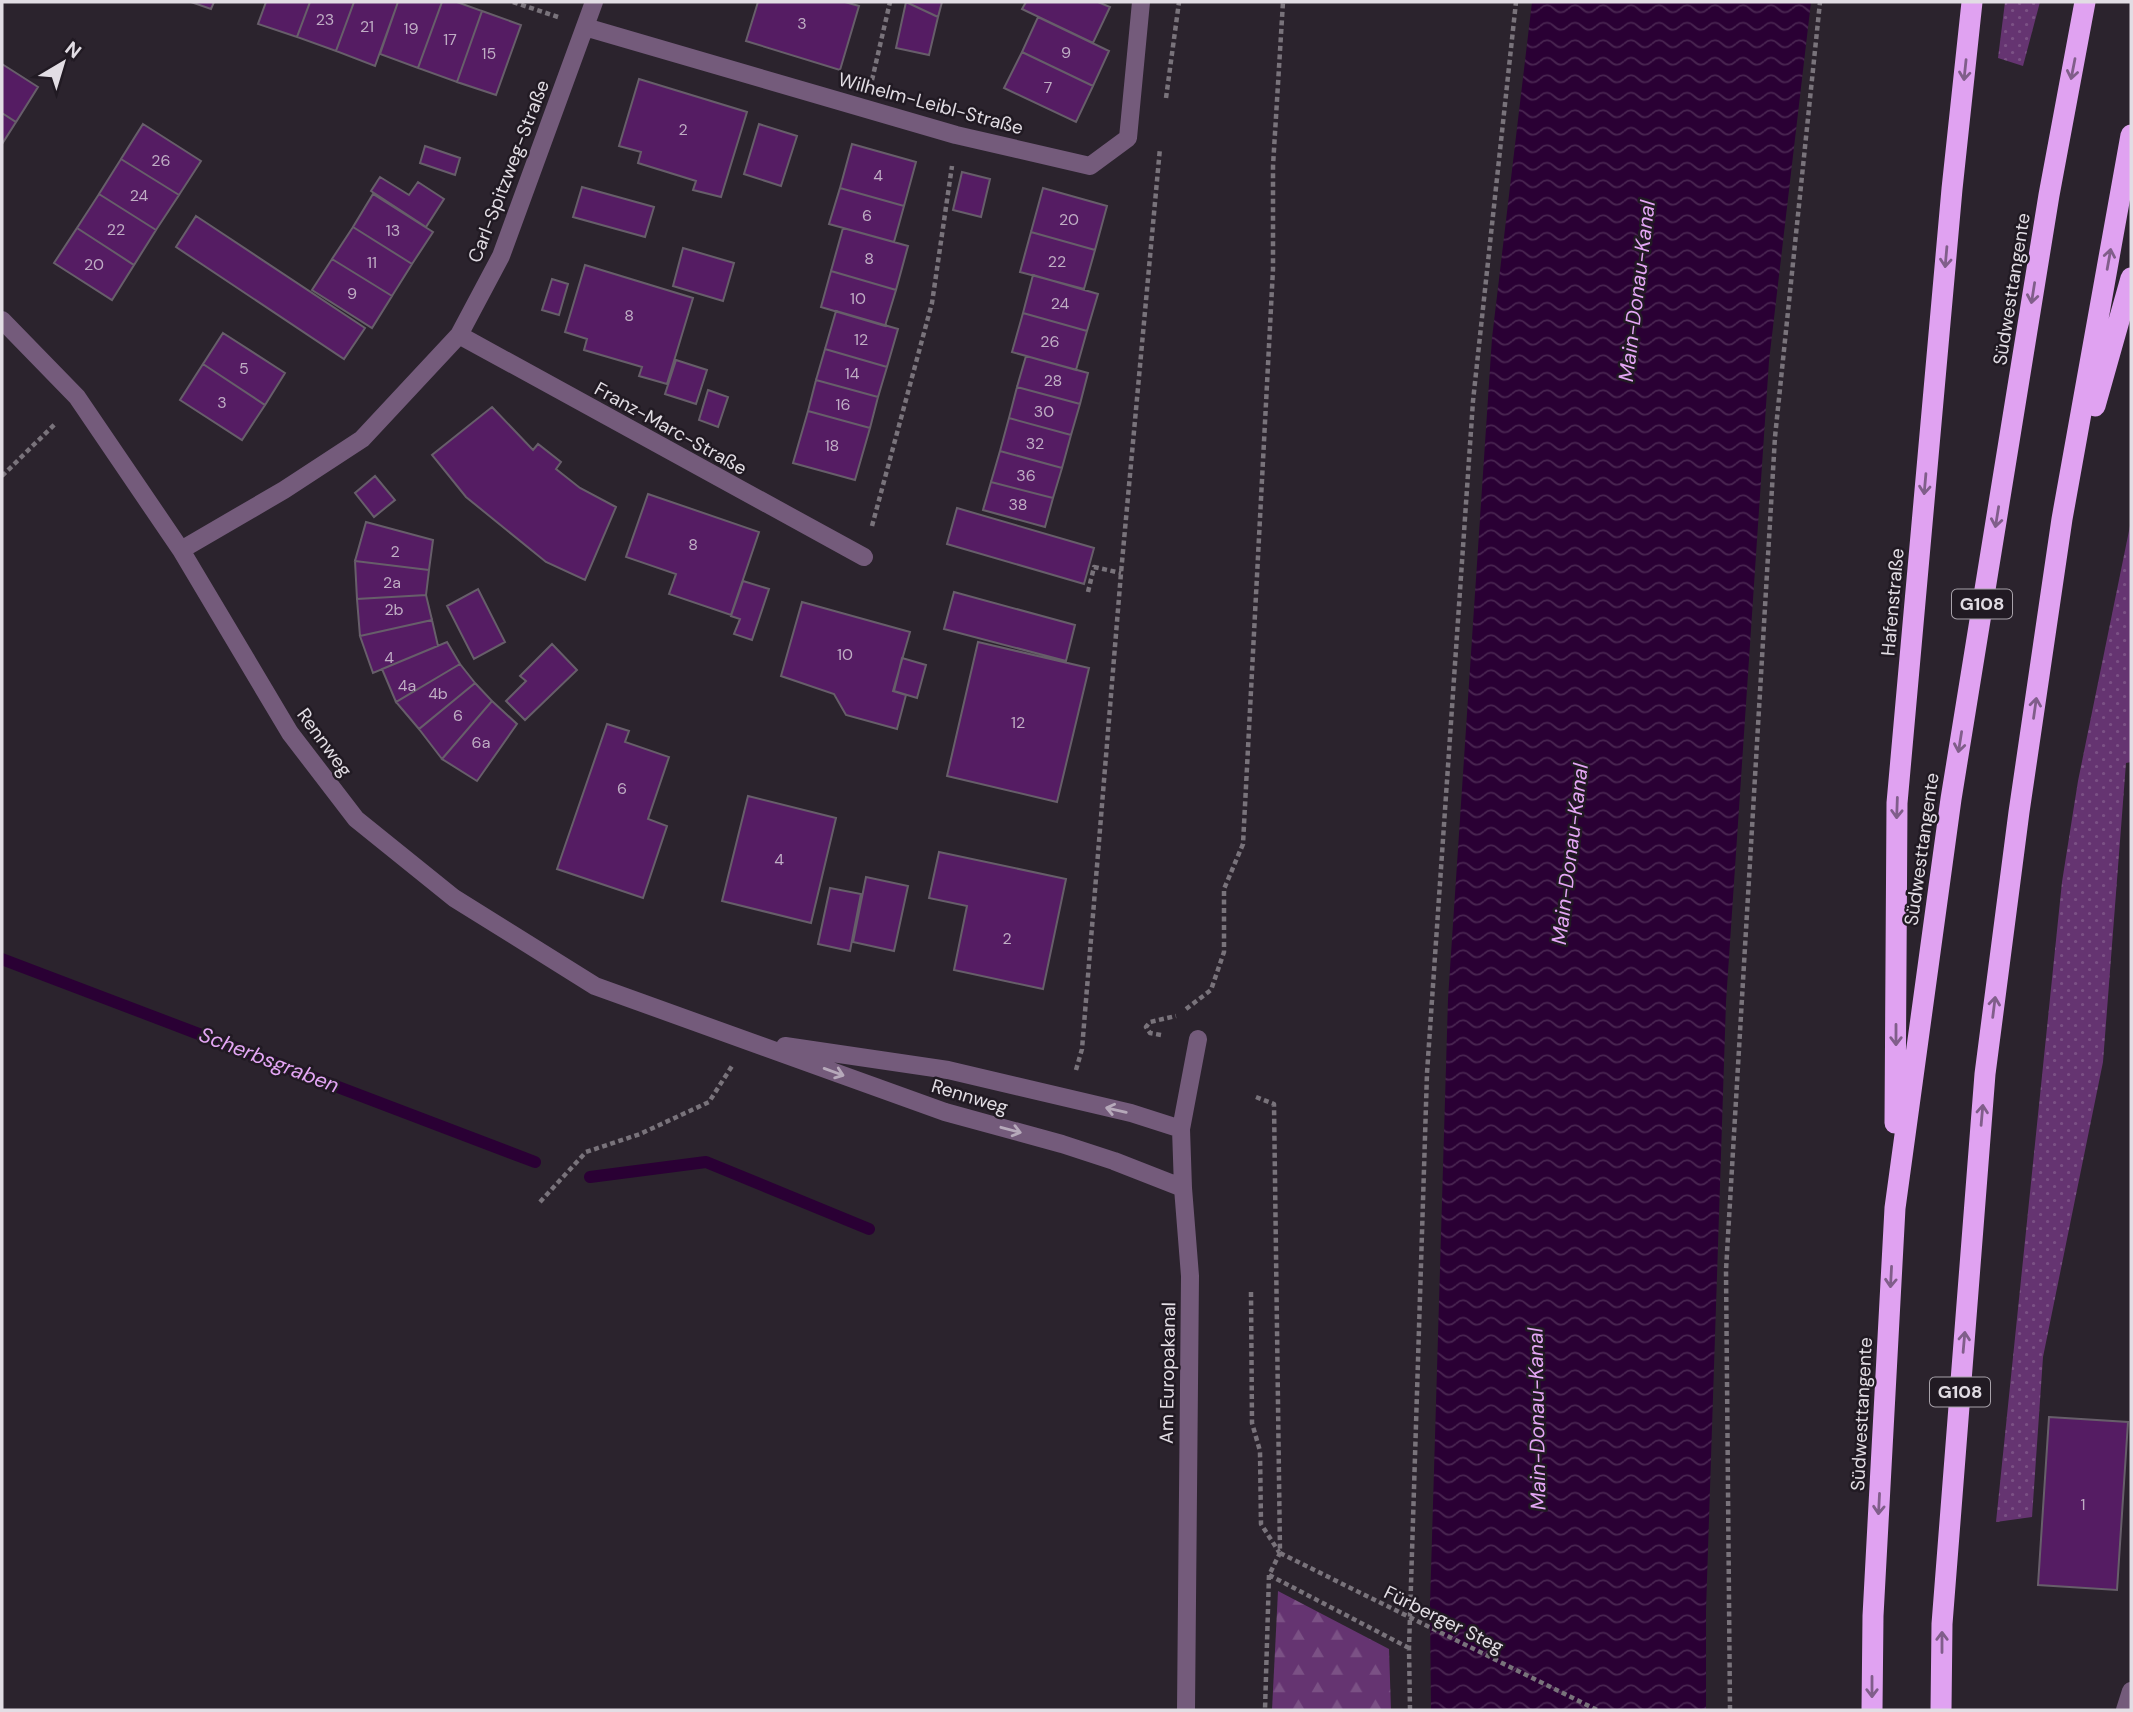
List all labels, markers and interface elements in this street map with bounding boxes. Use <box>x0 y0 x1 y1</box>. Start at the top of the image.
house number: 23 <box>316 9 334 30</box>
house number: 3 <box>797 13 807 34</box>
house number: 21 <box>360 16 374 37</box>
house number: 19 <box>403 18 419 39</box>
north arrow <box>28 28 98 98</box>
house number: 17 <box>443 29 457 50</box>
text: N <box>60 36 86 64</box>
house number: 9 <box>1061 42 1071 63</box>
house number: 15 <box>482 43 496 64</box>
one-way arrow <box>2066 57 2079 80</box>
one-way arrow <box>1958 58 1971 80</box>
street label: Wilhelm-Leibl-Straße <box>836 67 1026 140</box>
street label: Carl-Spitzweg-Straße <box>462 76 555 266</box>
house number: 7 <box>1044 77 1052 98</box>
house number: 2 <box>678 119 688 140</box>
house number: 26 <box>151 150 171 171</box>
house number: 4 <box>873 165 883 186</box>
house number: 24 <box>130 185 149 206</box>
water label: Main-Donau-Kanal <box>1612 198 1662 383</box>
house number: 6 <box>862 205 872 226</box>
house number: 20 <box>1059 209 1079 230</box>
street label: Südwesttangente <box>1987 211 2036 367</box>
house number: 22 <box>107 219 125 240</box>
house number: 13 <box>386 220 400 241</box>
one-way arrow <box>1939 245 1952 268</box>
house number: 8 <box>864 248 874 269</box>
one-way arrow <box>2103 248 2116 271</box>
house number: 22 <box>1048 251 1066 272</box>
house number: 11 <box>367 252 377 273</box>
house number: 20 <box>84 254 104 275</box>
one-way arrow <box>2026 281 2039 304</box>
house number: 9 <box>347 283 357 304</box>
house number: 10 <box>850 288 866 309</box>
house number: 24 <box>1051 293 1070 314</box>
house number: 8 <box>624 305 634 326</box>
house number: 12 <box>854 329 868 350</box>
house number: 26 <box>1040 331 1060 352</box>
house number: 5 <box>239 358 249 379</box>
house number: 14 <box>845 363 860 384</box>
house number: 28 <box>1044 370 1062 391</box>
street label: Franz-Marc-Straße <box>590 376 751 481</box>
house number: 3 <box>217 392 227 413</box>
house number: 16 <box>835 394 851 415</box>
house number: 30 <box>1034 401 1054 422</box>
house number: 32 <box>1026 433 1044 454</box>
house number: 18 <box>825 435 839 456</box>
house number: 36 <box>1016 465 1036 486</box>
one-way arrow <box>1918 472 1931 494</box>
house number: 38 <box>1008 494 1028 515</box>
one-way arrow <box>1990 505 2003 528</box>
house number: 8 <box>688 534 698 555</box>
house number: 2 <box>390 541 400 562</box>
street label: Hafenstraße <box>1875 547 1910 657</box>
house number: 2a <box>383 572 401 593</box>
road number: G108 <box>1952 590 2012 618</box>
house number: 2b <box>384 599 404 620</box>
house number: 10 <box>837 644 853 665</box>
house number: 4 <box>384 647 394 668</box>
house number: 4a <box>398 675 416 696</box>
house number: 4b <box>428 683 448 704</box>
one-way arrow <box>2028 697 2041 720</box>
street label: Rennweg <box>291 703 358 782</box>
house number: 6 <box>453 705 463 726</box>
house number: 12 <box>1011 712 1025 733</box>
one-way arrow <box>1953 730 1966 753</box>
house number: 6a <box>472 732 490 753</box>
water label: Main-Donau-Kanal <box>1545 761 1595 946</box>
street label: Südwesttangente <box>1898 771 1945 927</box>
house number: 6 <box>617 778 627 799</box>
one-way arrow <box>1890 796 1904 819</box>
house number: 4 <box>774 849 784 870</box>
house number: 2 <box>1002 928 1012 949</box>
one-way arrow <box>1988 996 2001 1018</box>
water label: Scherbsgraben <box>195 1020 343 1100</box>
one-way arrow <box>1889 1024 1902 1047</box>
one-way arrow <box>823 1067 845 1079</box>
street label: Rennweg <box>929 1073 1012 1120</box>
one-way arrow <box>1105 1103 1128 1116</box>
one-way arrow <box>1976 1104 1989 1127</box>
one-way arrow <box>999 1124 1022 1137</box>
one-way arrow <box>1884 1265 1897 1287</box>
street label: Am Europakanal <box>1154 1302 1181 1444</box>
water label: Main-Donau-Kanal <box>1521 1327 1553 1511</box>
one-way arrow <box>1958 1331 1971 1354</box>
street label: Südwesttangente <box>1845 1337 1878 1492</box>
road number: G108 <box>1930 1378 1990 1406</box>
one-way arrow <box>1872 1492 1885 1515</box>
house number: 1 <box>2081 1494 2086 1515</box>
street label: Fürberger Steg <box>1380 1580 1508 1659</box>
one-way arrow <box>1935 1631 1949 1654</box>
one-way arrow <box>1865 1676 1879 1699</box>

